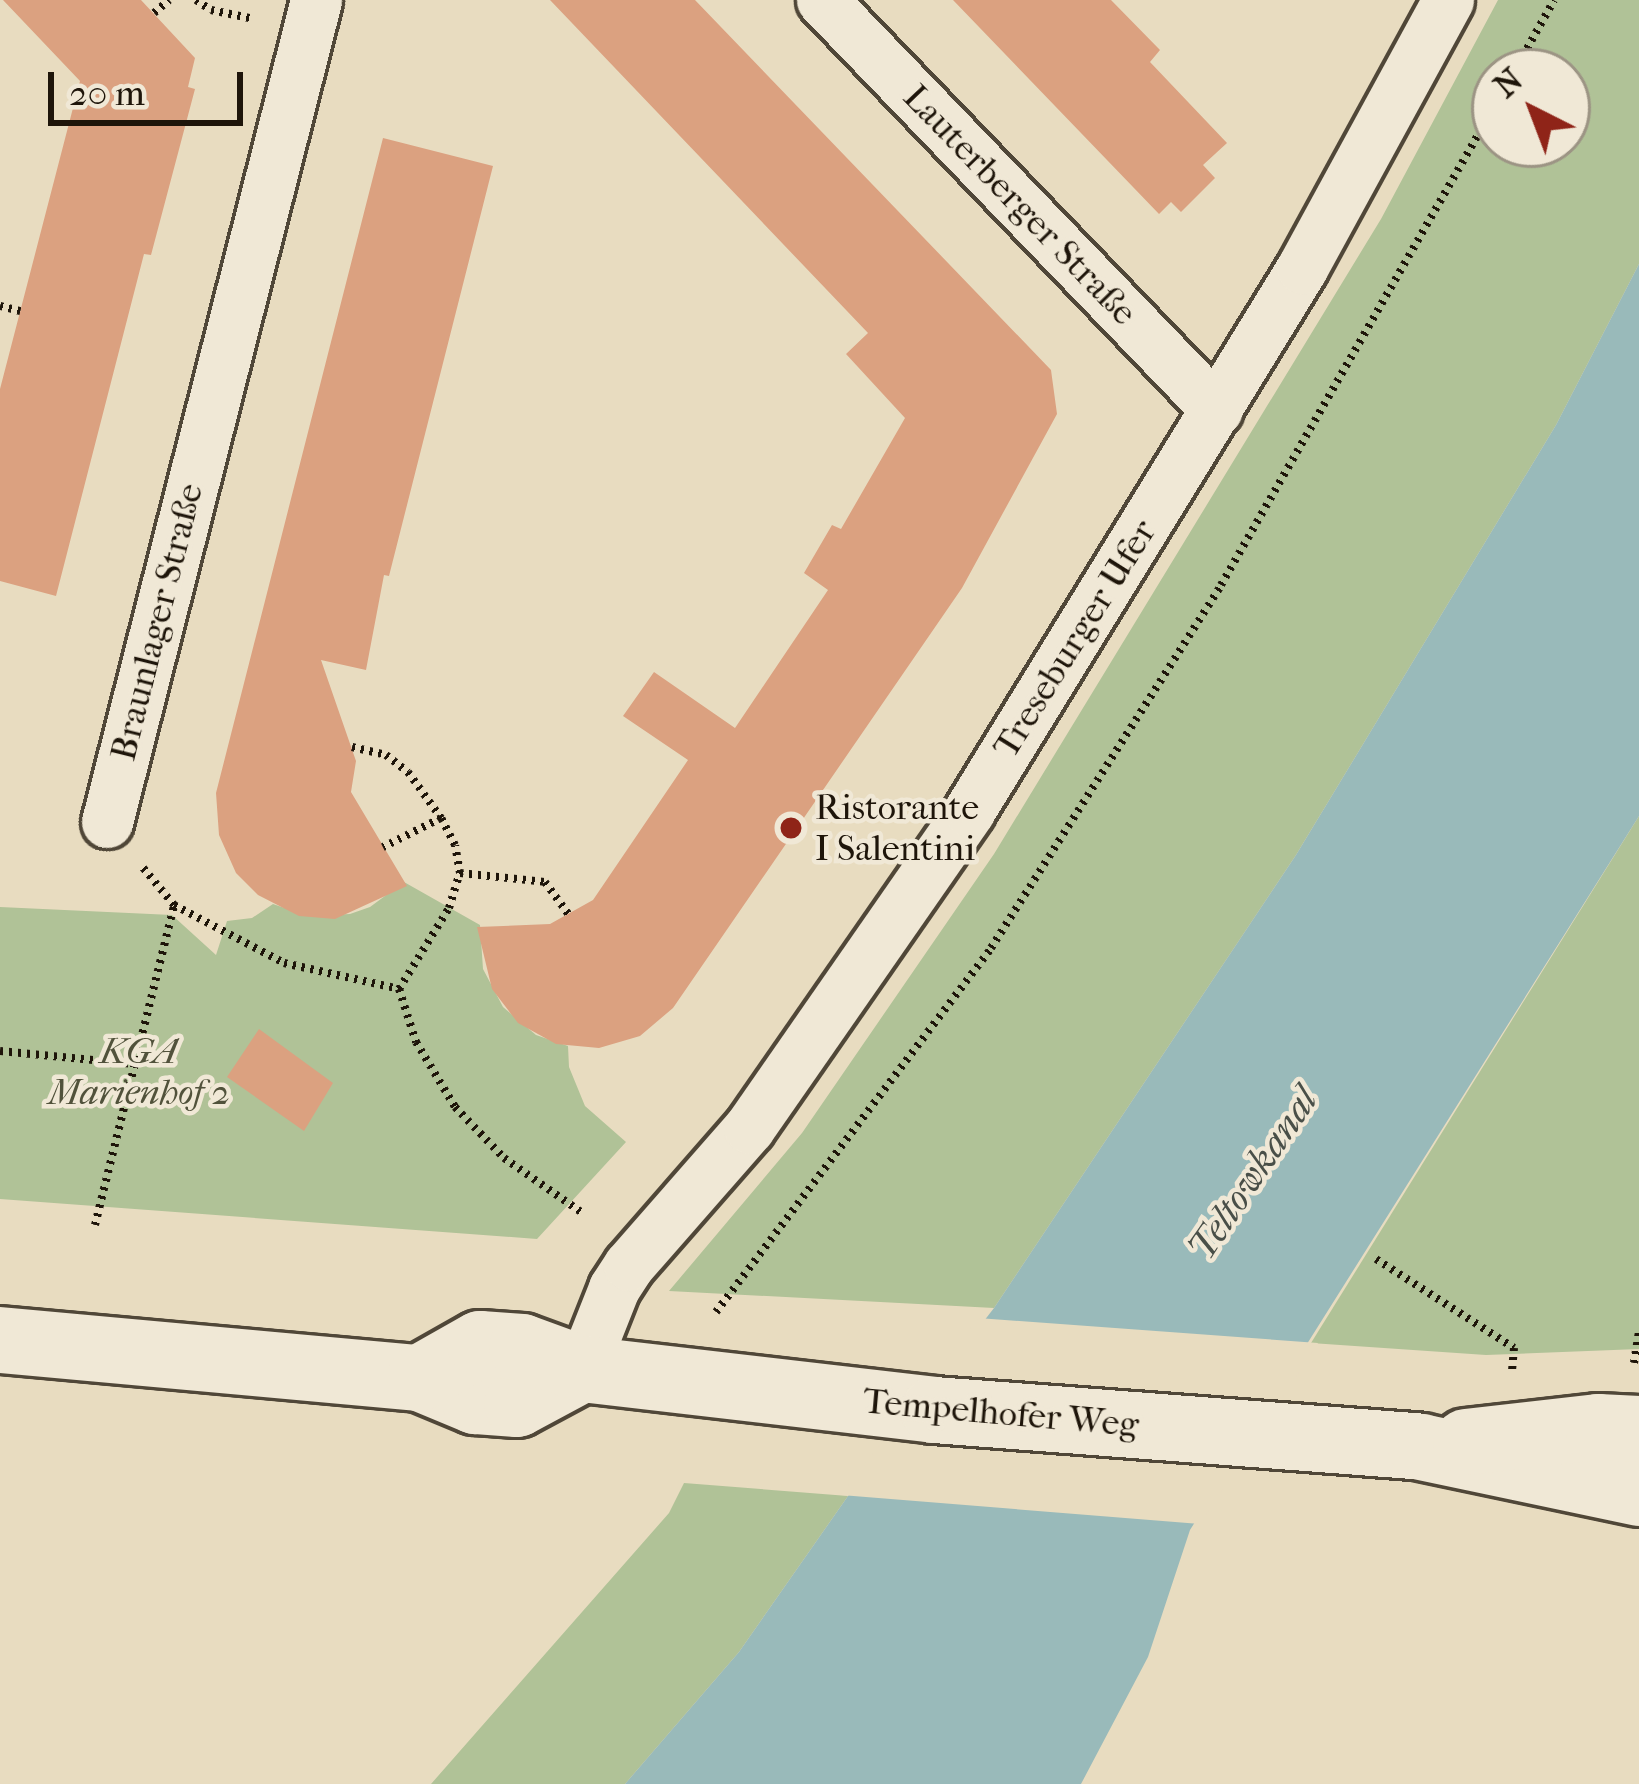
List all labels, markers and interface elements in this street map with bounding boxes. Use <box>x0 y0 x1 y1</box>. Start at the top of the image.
scale bar <box>54 48 249 122</box>
north arrow <box>1471 48 1591 168</box>
text: N <box>1486 60 1531 106</box>
text: 20 m <box>69 72 145 114</box>
street label: Lauterberger Straße <box>894 76 1146 334</box>
street label: Braunlager Straße <box>102 479 212 765</box>
street label: Treseburger Ufer <box>984 512 1166 766</box>
place label: Ristorante I Salentini <box>815 785 979 870</box>
marker: Ristorante I Salentini <box>778 815 804 841</box>
park label: KGA Marienhof 2 <box>48 1029 230 1114</box>
water label: Teltowkanal <box>1178 1079 1328 1269</box>
street label: Tempelhofer Weg <box>861 1379 1141 1447</box>

